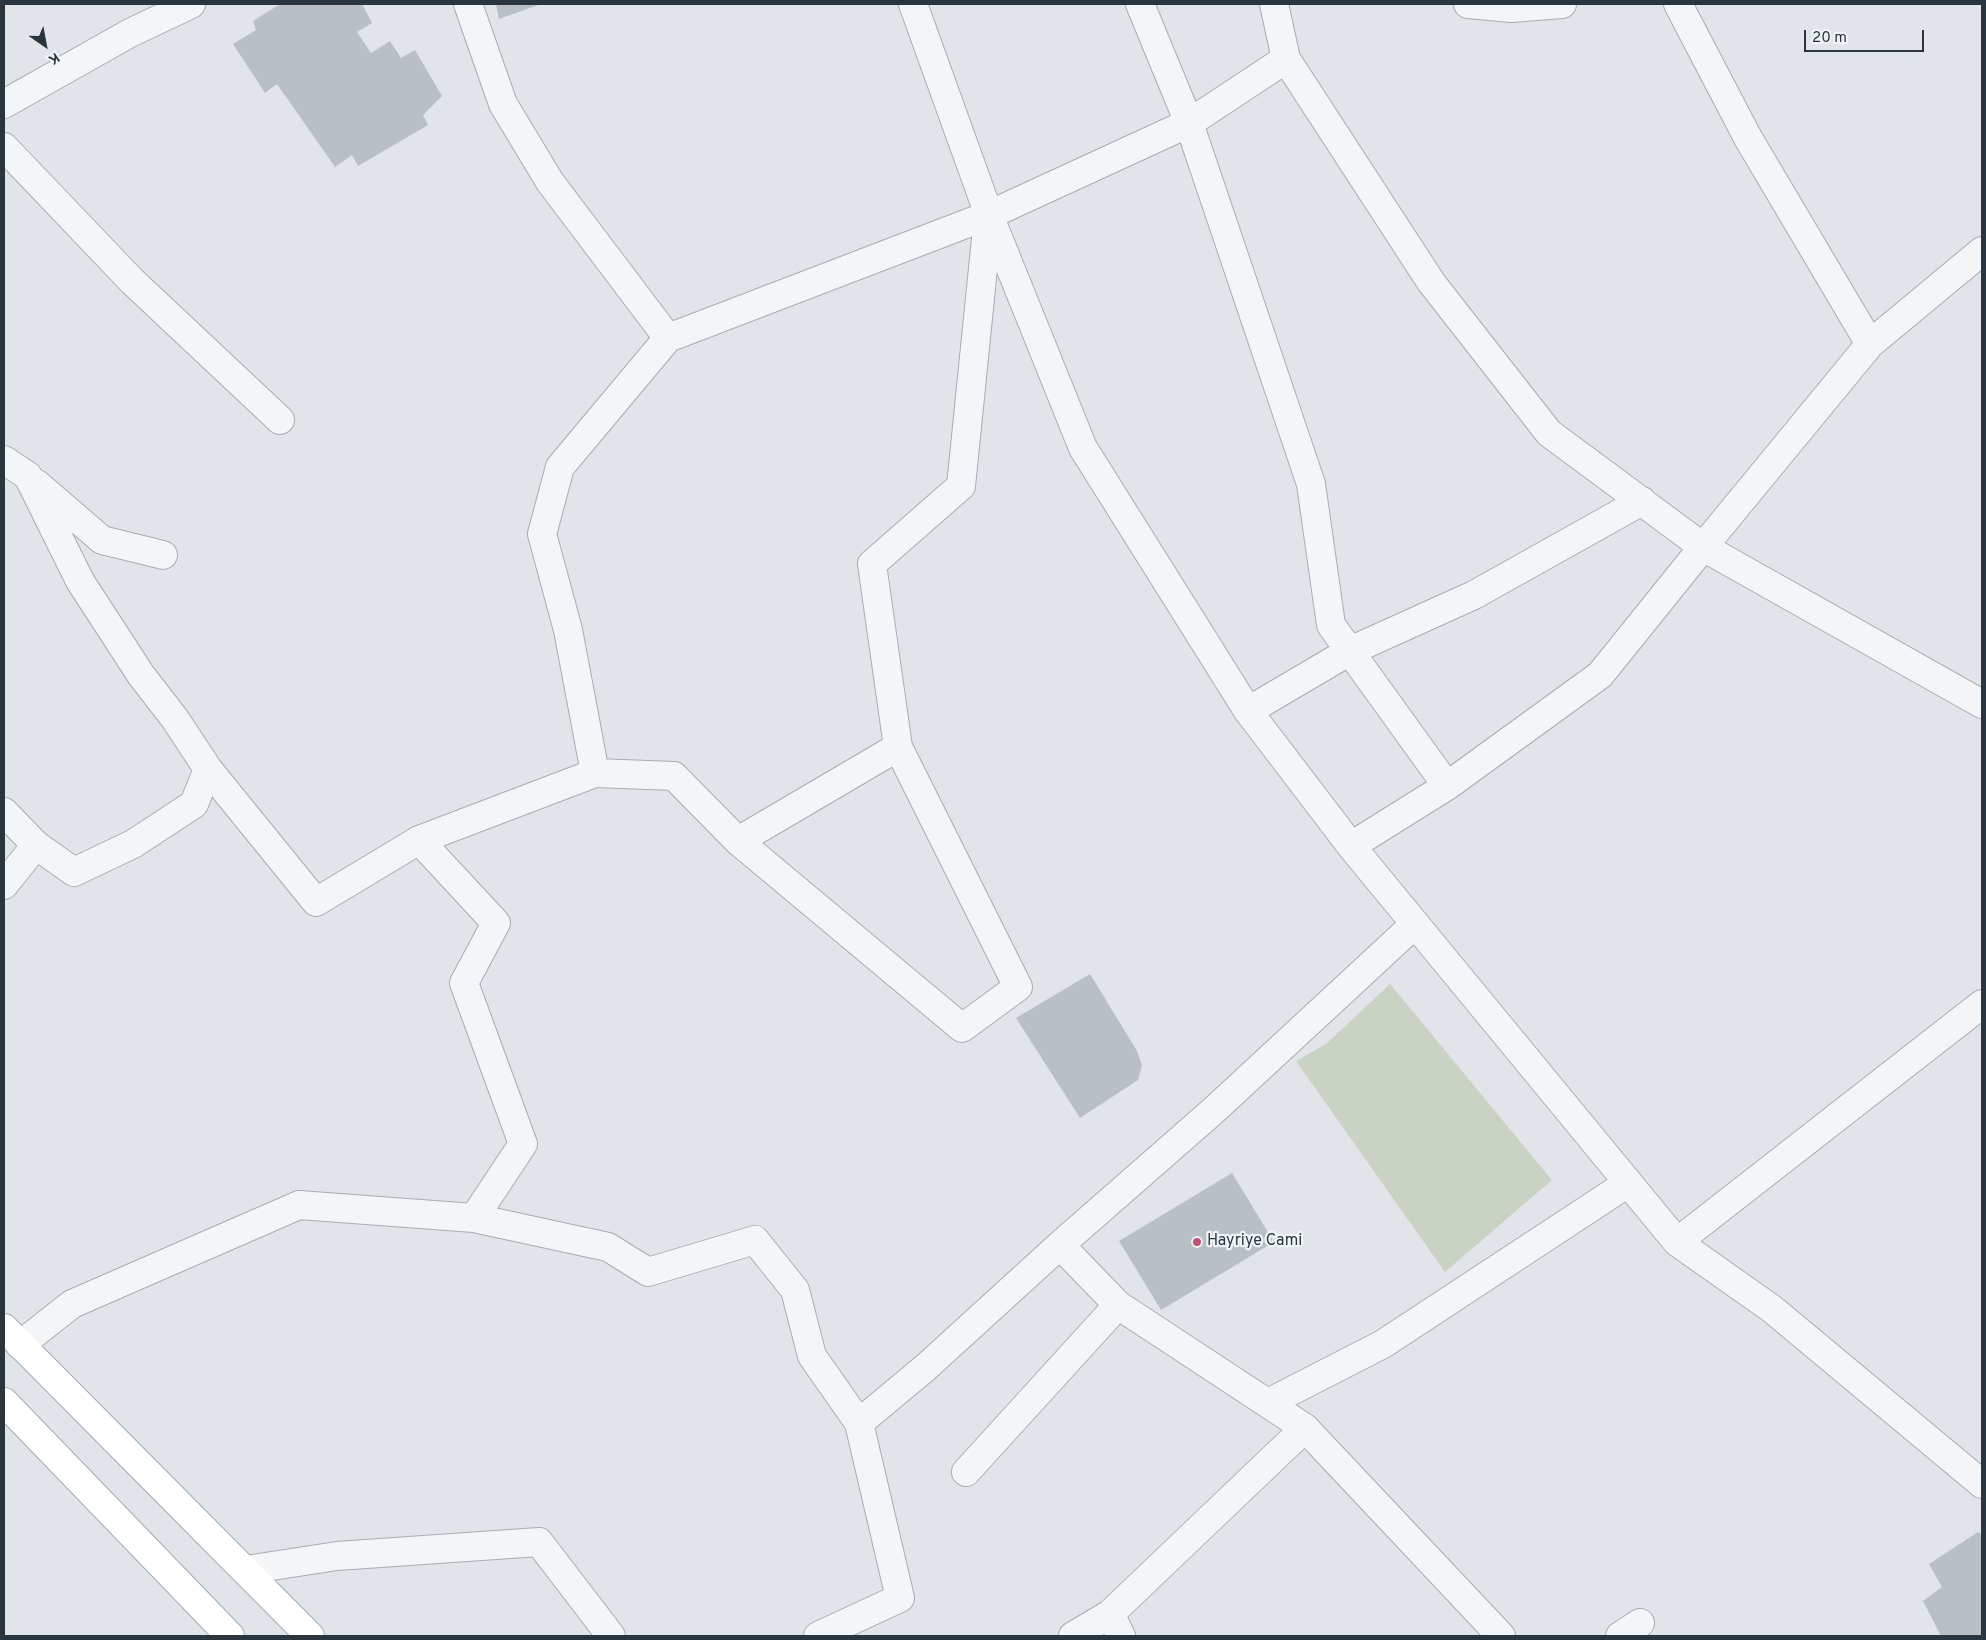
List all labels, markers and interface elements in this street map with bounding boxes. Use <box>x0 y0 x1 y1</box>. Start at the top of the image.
north arrow <box>20 20 70 70</box>
scale bar <box>1806 20 1926 52</box>
text: 20 m <box>1812 29 1847 48</box>
text: K <box>45 48 62 68</box>
place label: Hayriye Cami <box>1207 1232 1302 1252</box>
marker: Hayriye Cami <box>1191 1236 1203 1248</box>

